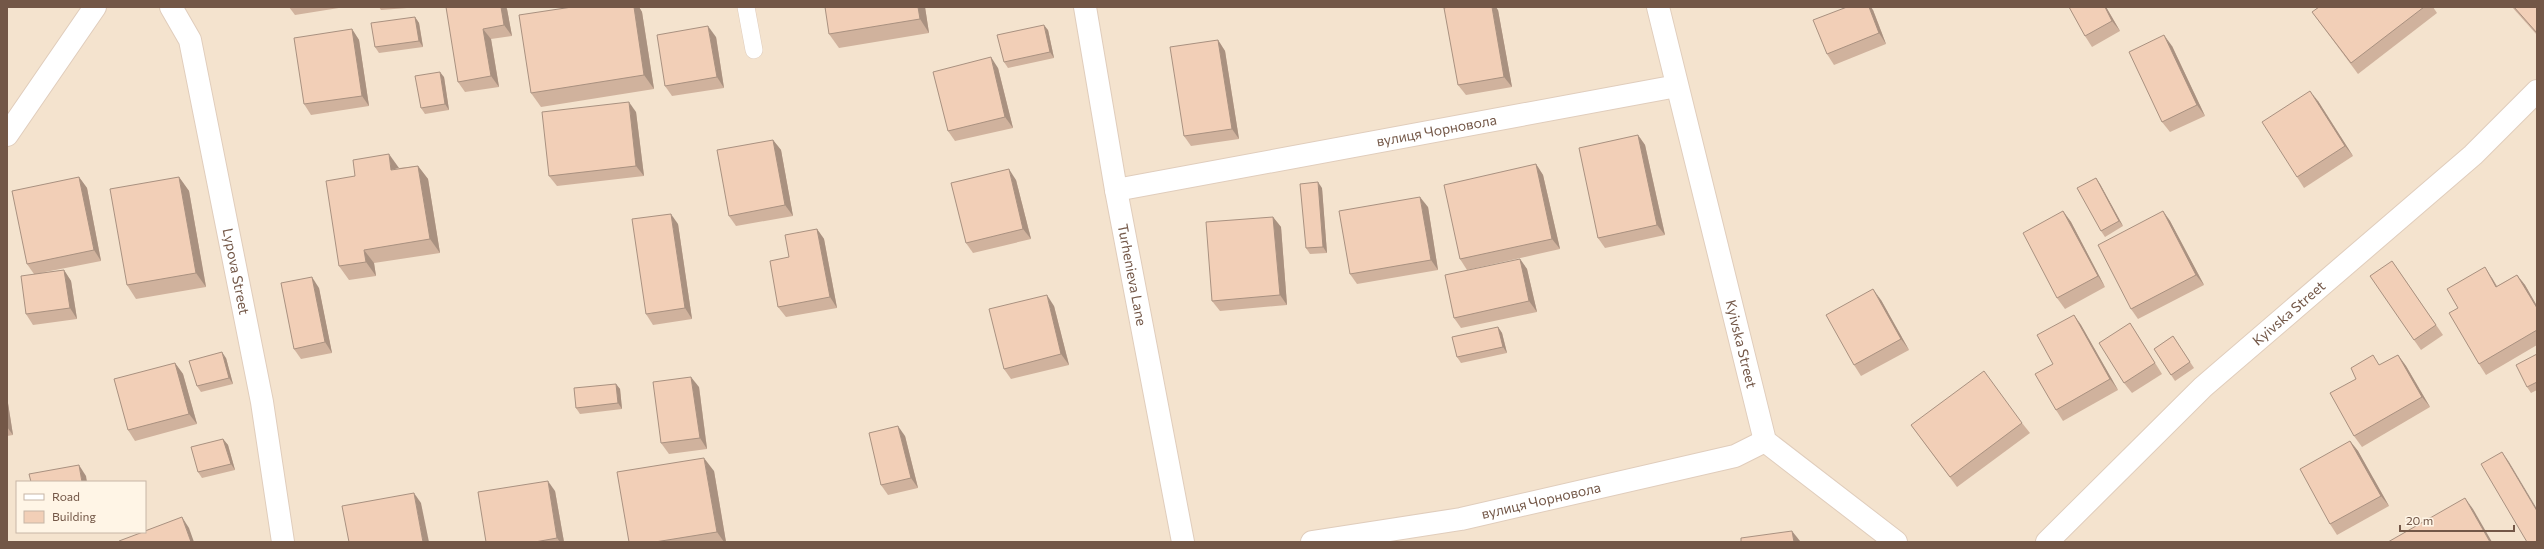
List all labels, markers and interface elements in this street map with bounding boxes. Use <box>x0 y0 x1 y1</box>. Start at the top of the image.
street label: вулиця Чорновола <box>1375 111 1498 150</box>
street label: Turhenieva Lane <box>1115 222 1151 327</box>
street label: Lypova Street <box>220 226 253 316</box>
street label: Kyivska Street <box>2249 277 2329 349</box>
street label: Kyivska Street <box>1722 298 1761 390</box>
street label: вулиця Чорновола <box>1480 478 1602 522</box>
legend <box>16 481 146 533</box>
text: Road <box>52 489 80 503</box>
scale bar <box>2400 507 2514 533</box>
text: Building <box>52 509 96 523</box>
text: 20 m <box>2406 513 2433 527</box>

